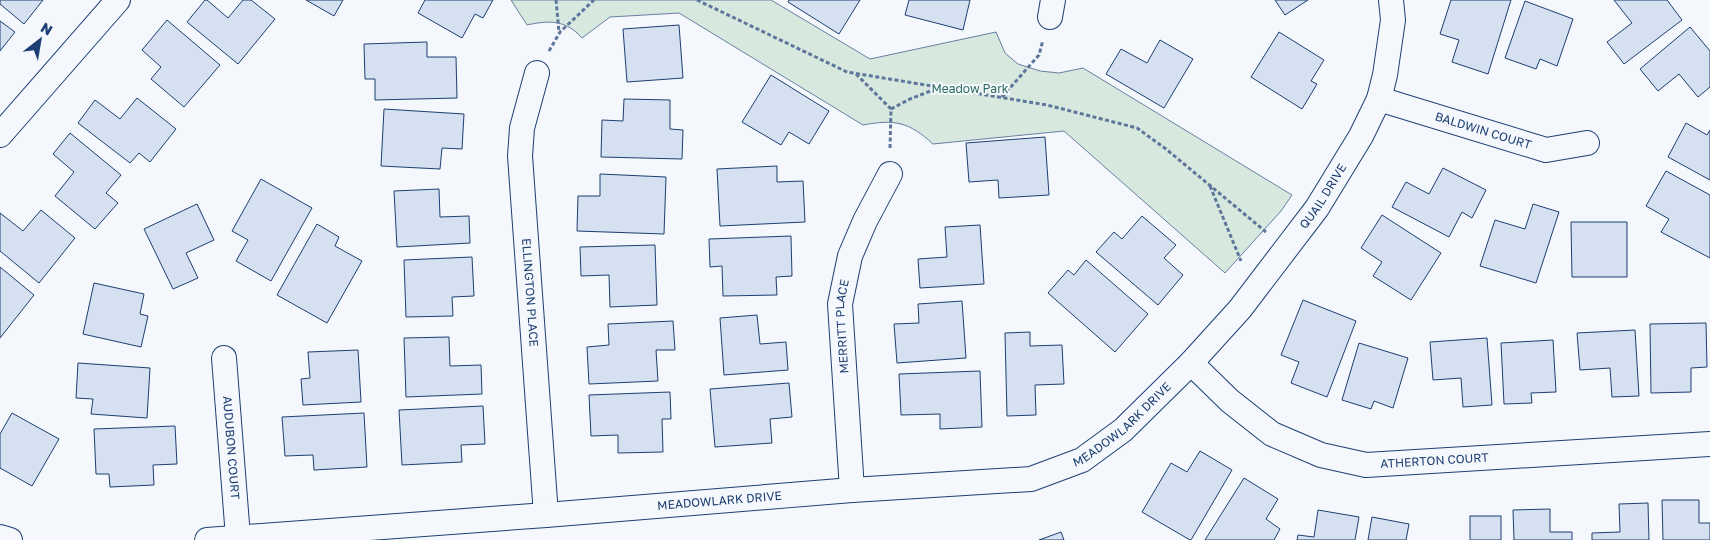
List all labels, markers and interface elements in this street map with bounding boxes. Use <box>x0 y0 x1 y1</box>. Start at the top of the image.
north arrow <box>15 15 65 65</box>
text: N <box>38 18 56 38</box>
park label: Meadow Park <box>931 81 1009 96</box>
street label: BALDWIN COURT <box>1433 109 1534 152</box>
street label: QUAIL DRIVE <box>1296 161 1349 232</box>
street label: ELLINGTON PLACE <box>519 238 542 347</box>
street label: MERRITT PLACE <box>832 278 852 374</box>
street label: MEADOWLARK DRIVE <box>1071 379 1174 470</box>
street label: AUDUBON COURT <box>220 395 243 501</box>
street label: ATHERTON COURT <box>1380 449 1490 471</box>
street label: MEADOWLARK DRIVE <box>657 488 782 513</box>

